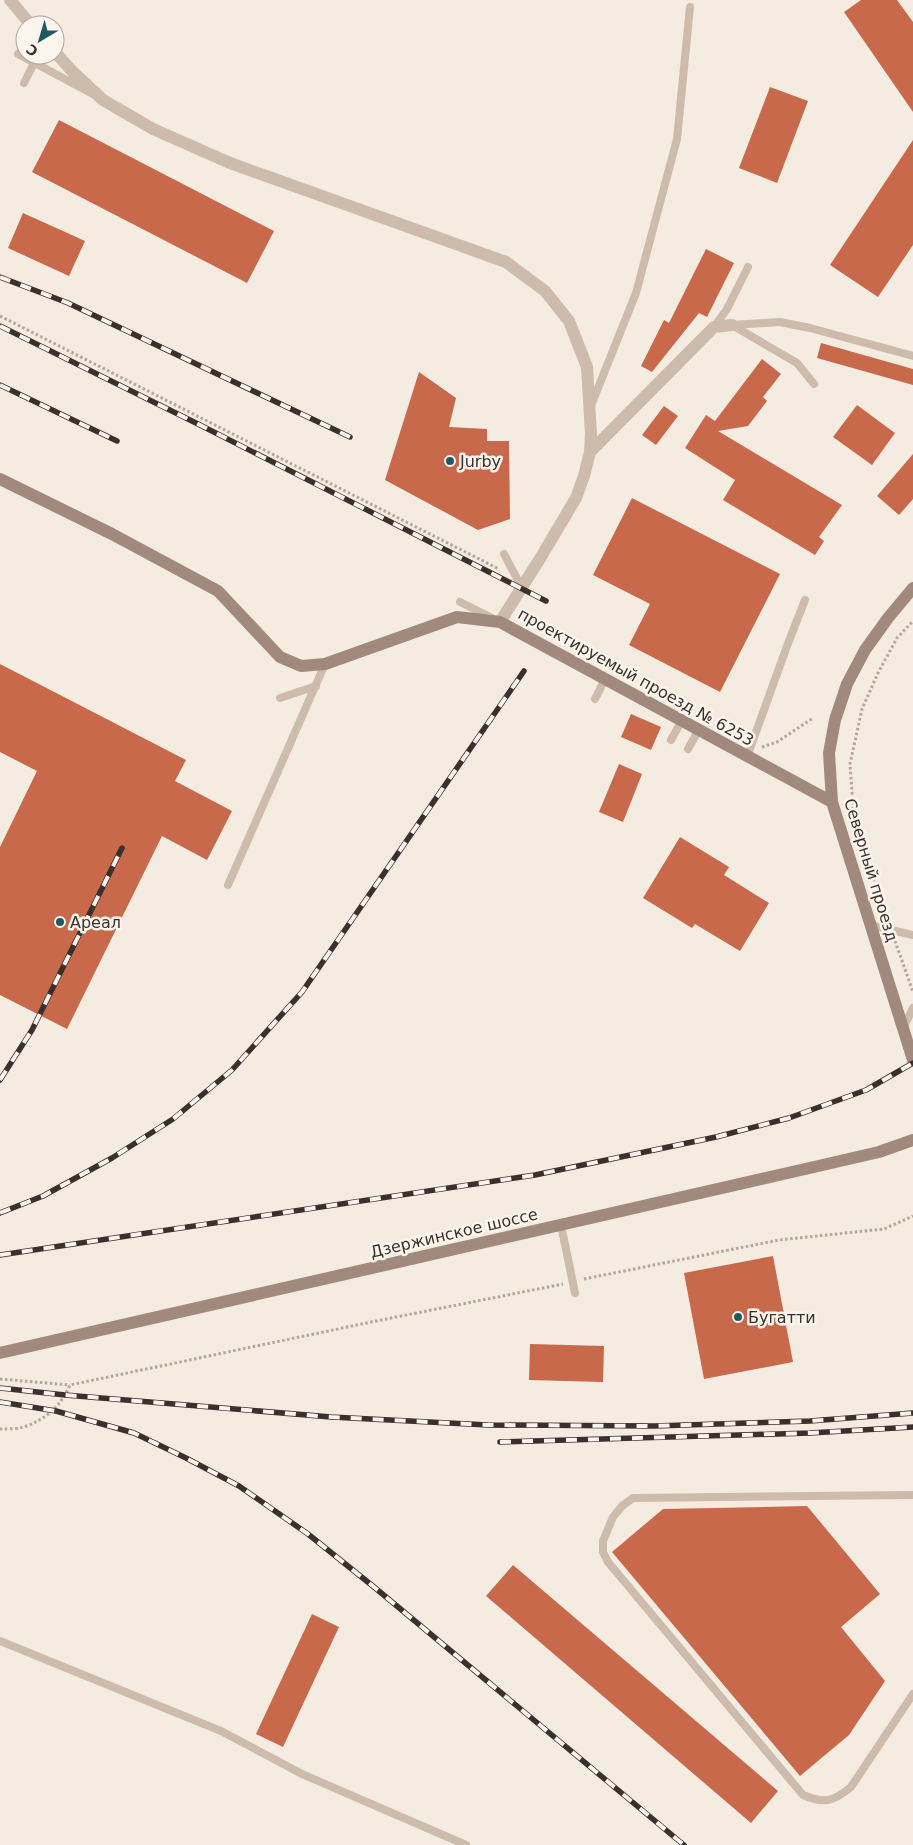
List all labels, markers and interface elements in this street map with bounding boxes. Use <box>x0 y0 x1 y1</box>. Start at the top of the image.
north arrow <box>15 15 65 65</box>
text: С <box>23 41 41 60</box>
place label: Jurby <box>459 452 501 471</box>
marker: Jurby <box>444 455 456 467</box>
street label: проектируемый проезд № 6253 <box>515 604 757 750</box>
street label: Северный проезд <box>840 796 902 944</box>
place label: Ареал <box>70 913 121 932</box>
marker: Ареал <box>54 916 66 928</box>
street label: Дзержинское шоссе <box>368 1204 540 1262</box>
place label: Бугатти <box>748 1308 816 1327</box>
marker: Бугатти <box>732 1311 744 1323</box>

